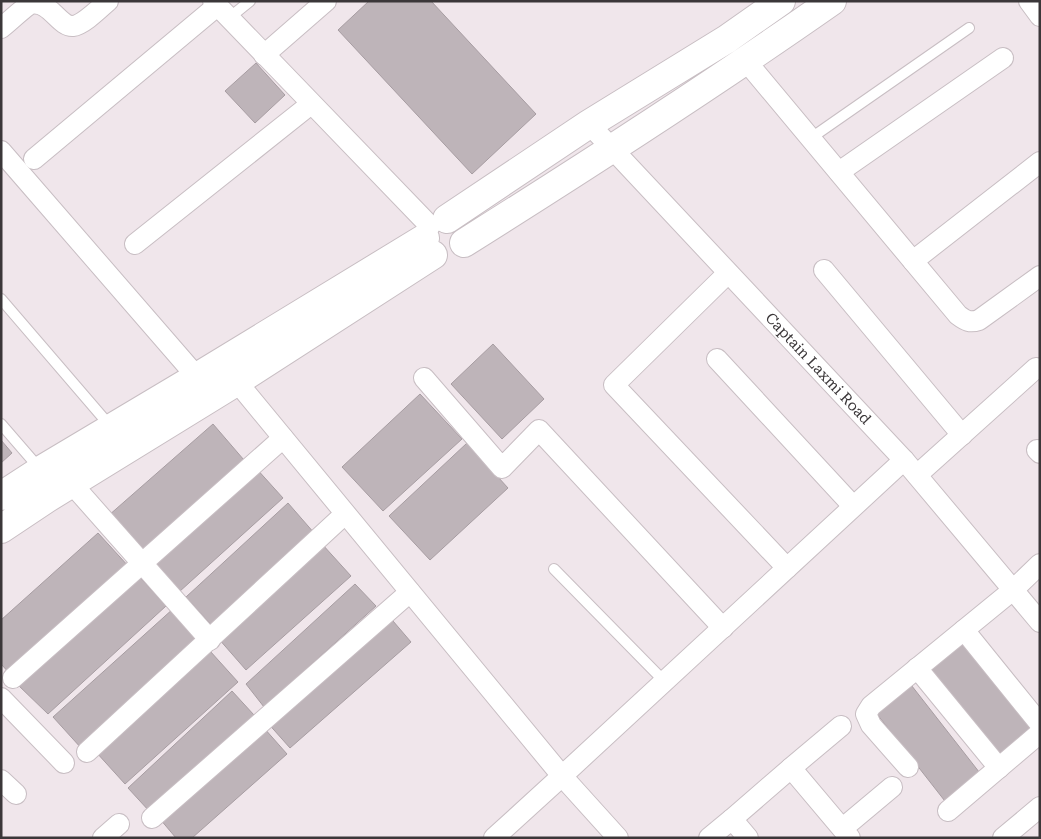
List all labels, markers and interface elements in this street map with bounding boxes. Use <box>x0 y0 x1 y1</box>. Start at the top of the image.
street label: Captain Laxmi Road <box>762 309 875 428</box>

